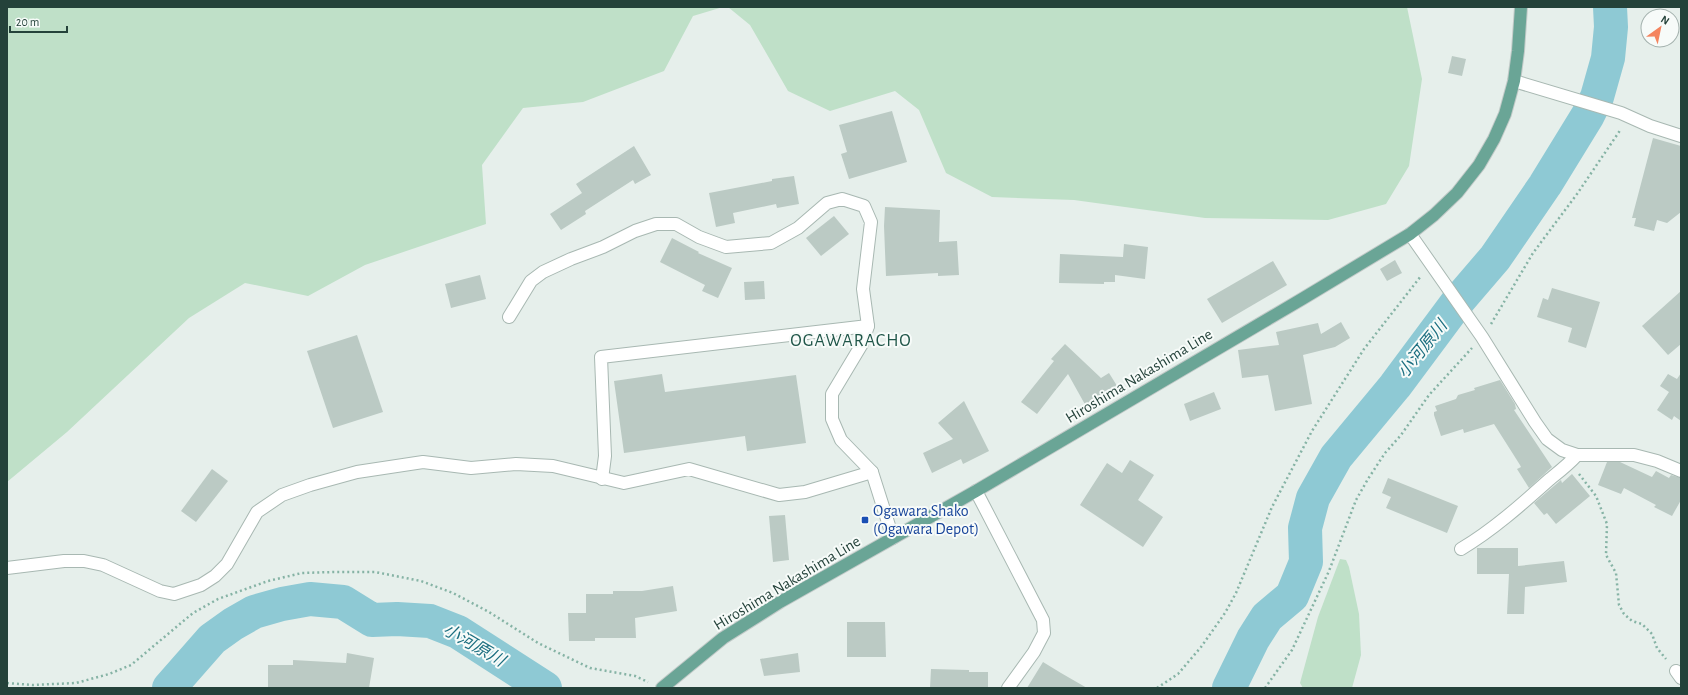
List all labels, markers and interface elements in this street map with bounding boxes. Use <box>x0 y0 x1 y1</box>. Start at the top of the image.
scale bar <box>10 8 67 34</box>
north arrow <box>1640 8 1680 48</box>
text: N <box>1659 13 1671 27</box>
text: 20 m <box>16 16 39 28</box>
water label: 小河原川 <box>1393 315 1451 381</box>
street label: Hiroshima Nakashima Line <box>1063 326 1215 426</box>
district label: OGAWARACHO <box>790 332 912 350</box>
place label: Ogawara Shako (Ogawara Depot) <box>873 503 979 537</box>
marker: Ogawara Shako (Ogawara Depot) <box>860 515 870 525</box>
street label: Hiroshima Nakashima Line <box>711 533 863 633</box>
water label: 小河原川 <box>440 620 510 670</box>

